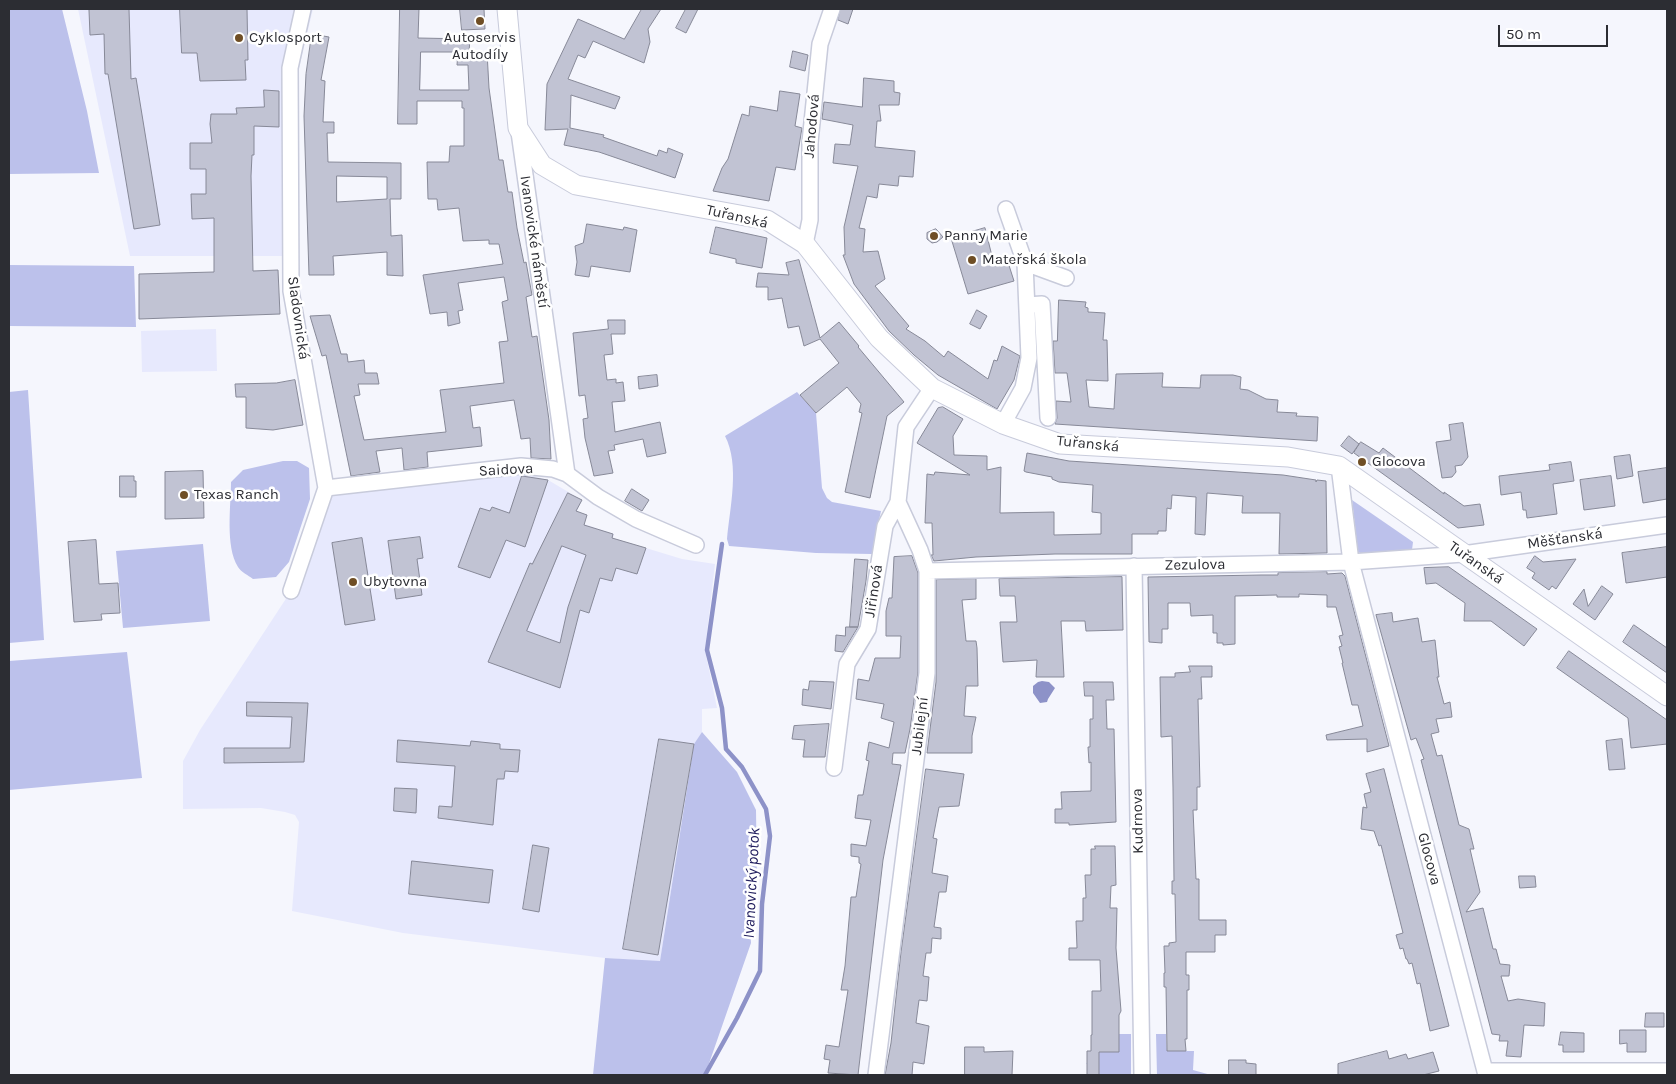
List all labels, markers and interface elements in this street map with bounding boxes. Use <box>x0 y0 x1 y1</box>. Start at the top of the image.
marker: Autoservis Autodíly <box>474 15 486 27</box>
scale bar <box>1501 15 1611 47</box>
text: 50 m <box>1506 25 1541 43</box>
place label: Cyklosport <box>249 29 322 47</box>
place label: Autoservis Autodíly <box>444 29 516 64</box>
marker: Cyklosport <box>233 32 245 44</box>
street label: Jahodová <box>800 93 824 159</box>
street label: Ivanovické náměstí <box>516 175 552 309</box>
street label: Tuřanská <box>704 201 770 233</box>
place label: Panny Marie <box>944 227 1028 245</box>
marker: Panny Marie <box>928 230 940 242</box>
place label: Mateřská škola <box>982 251 1087 269</box>
marker: Mateřská škola <box>966 254 978 266</box>
street label: Sladovnická <box>283 275 313 361</box>
street label: Tuřanská <box>1056 432 1120 456</box>
place label: Glocova <box>1372 453 1426 471</box>
marker: Glocova <box>1356 456 1368 468</box>
street label: Saidova <box>478 460 534 480</box>
place label: Texas Ranch <box>194 486 279 504</box>
marker: Texas Ranch <box>178 489 190 501</box>
street label: Měšťanská <box>1526 525 1604 553</box>
street label: Tuřanská <box>1445 538 1507 588</box>
street label: Zezulova <box>1164 555 1226 575</box>
street label: Jiřinová <box>861 563 887 619</box>
place label: Ubytovna <box>363 573 427 591</box>
marker: Ubytovna <box>347 576 359 588</box>
street label: Jubilejní <box>907 696 933 756</box>
street label: Kudrnova <box>1128 788 1148 854</box>
water label: Ivanovický potok <box>740 827 764 939</box>
street label: Glocova <box>1413 831 1445 887</box>

